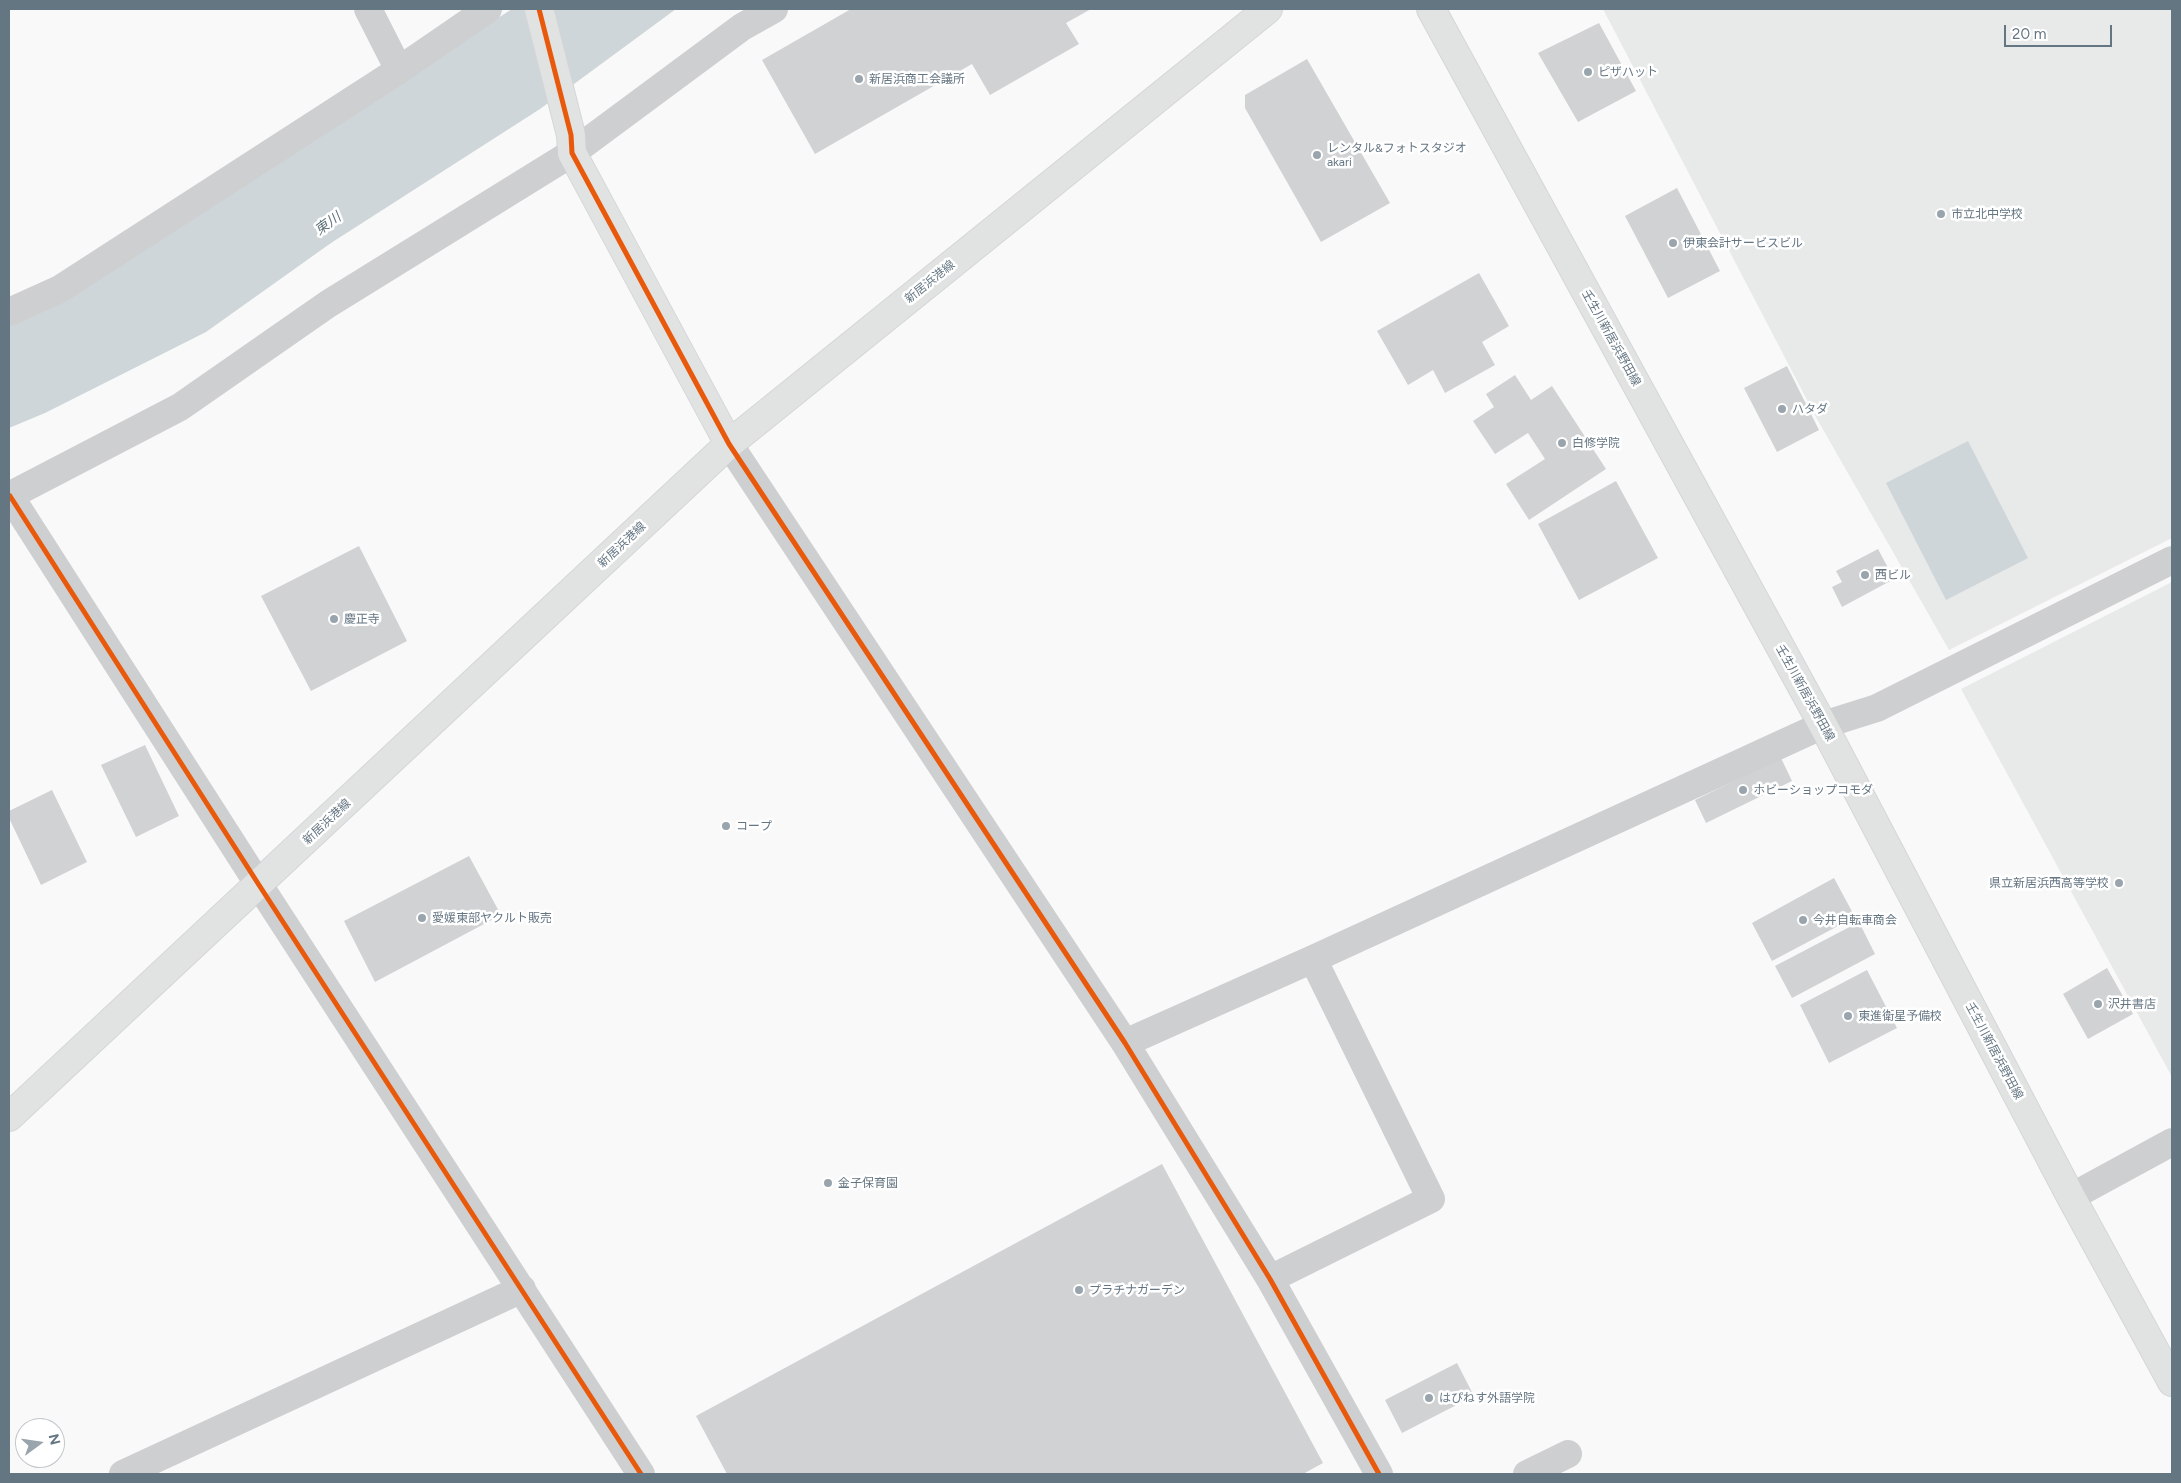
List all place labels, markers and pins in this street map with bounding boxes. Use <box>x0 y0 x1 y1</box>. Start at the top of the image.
place label: ピザハット <box>1598 65 1658 79</box>
marker: ピザハット <box>1582 66 1594 78</box>
place label: 新居浜商工会議所 <box>869 72 965 86</box>
marker: 新居浜商工会議所 <box>853 73 865 85</box>
place label: レンタル&フォトスタジオ akari <box>1327 141 1467 169</box>
marker: レンタル&フォトスタジオ akari <box>1311 149 1323 161</box>
place label: 市立北中学校 <box>1951 207 2023 221</box>
marker: 市立北中学校 <box>1935 208 1947 220</box>
place label: 伊東会計サービスビル <box>1683 236 1803 250</box>
marker: 伊東会計サービスビル <box>1667 237 1679 249</box>
place label: ハタダ <box>1792 402 1828 416</box>
marker: ハタダ <box>1776 403 1788 415</box>
place label: 白修学院 <box>1572 436 1620 450</box>
marker: 白修学院 <box>1556 437 1568 449</box>
place label: 西ビル <box>1875 568 1911 582</box>
marker: 西ビル <box>1859 569 1871 581</box>
place label: 慶正寺 <box>344 612 380 626</box>
marker: 慶正寺 <box>328 613 340 625</box>
place label: ホビーショップコモダ <box>1753 783 1873 797</box>
marker: ホビーショップコモダ <box>1737 784 1749 796</box>
place label: コープ <box>736 819 772 833</box>
marker: コープ <box>720 820 732 832</box>
place label: 県立新居浜西高等学校 <box>1989 876 2109 890</box>
marker: 県立新居浜西高等学校 <box>2113 877 2125 889</box>
place label: 愛媛東部ヤクルト販売 <box>432 911 552 925</box>
marker: 愛媛東部ヤクルト販売 <box>416 912 428 924</box>
place label: 今井自転車商会 <box>1813 913 1897 927</box>
marker: 今井自転車商会 <box>1797 914 1809 926</box>
place label: 沢井書店 <box>2108 997 2156 1011</box>
marker: 沢井書店 <box>2092 998 2104 1010</box>
place label: 東進衛星予備校 <box>1858 1009 1942 1023</box>
marker: 東進衛星予備校 <box>1842 1010 1854 1022</box>
place label: 金子保育園 <box>838 1176 898 1190</box>
marker: 金子保育園 <box>822 1177 834 1189</box>
place label: プラチナガーデン <box>1089 1283 1185 1297</box>
marker: プラチナガーデン <box>1073 1284 1085 1296</box>
place label: はぴねす外語学院 <box>1439 1391 1535 1405</box>
marker: はぴねす外語学院 <box>1423 1392 1435 1404</box>

